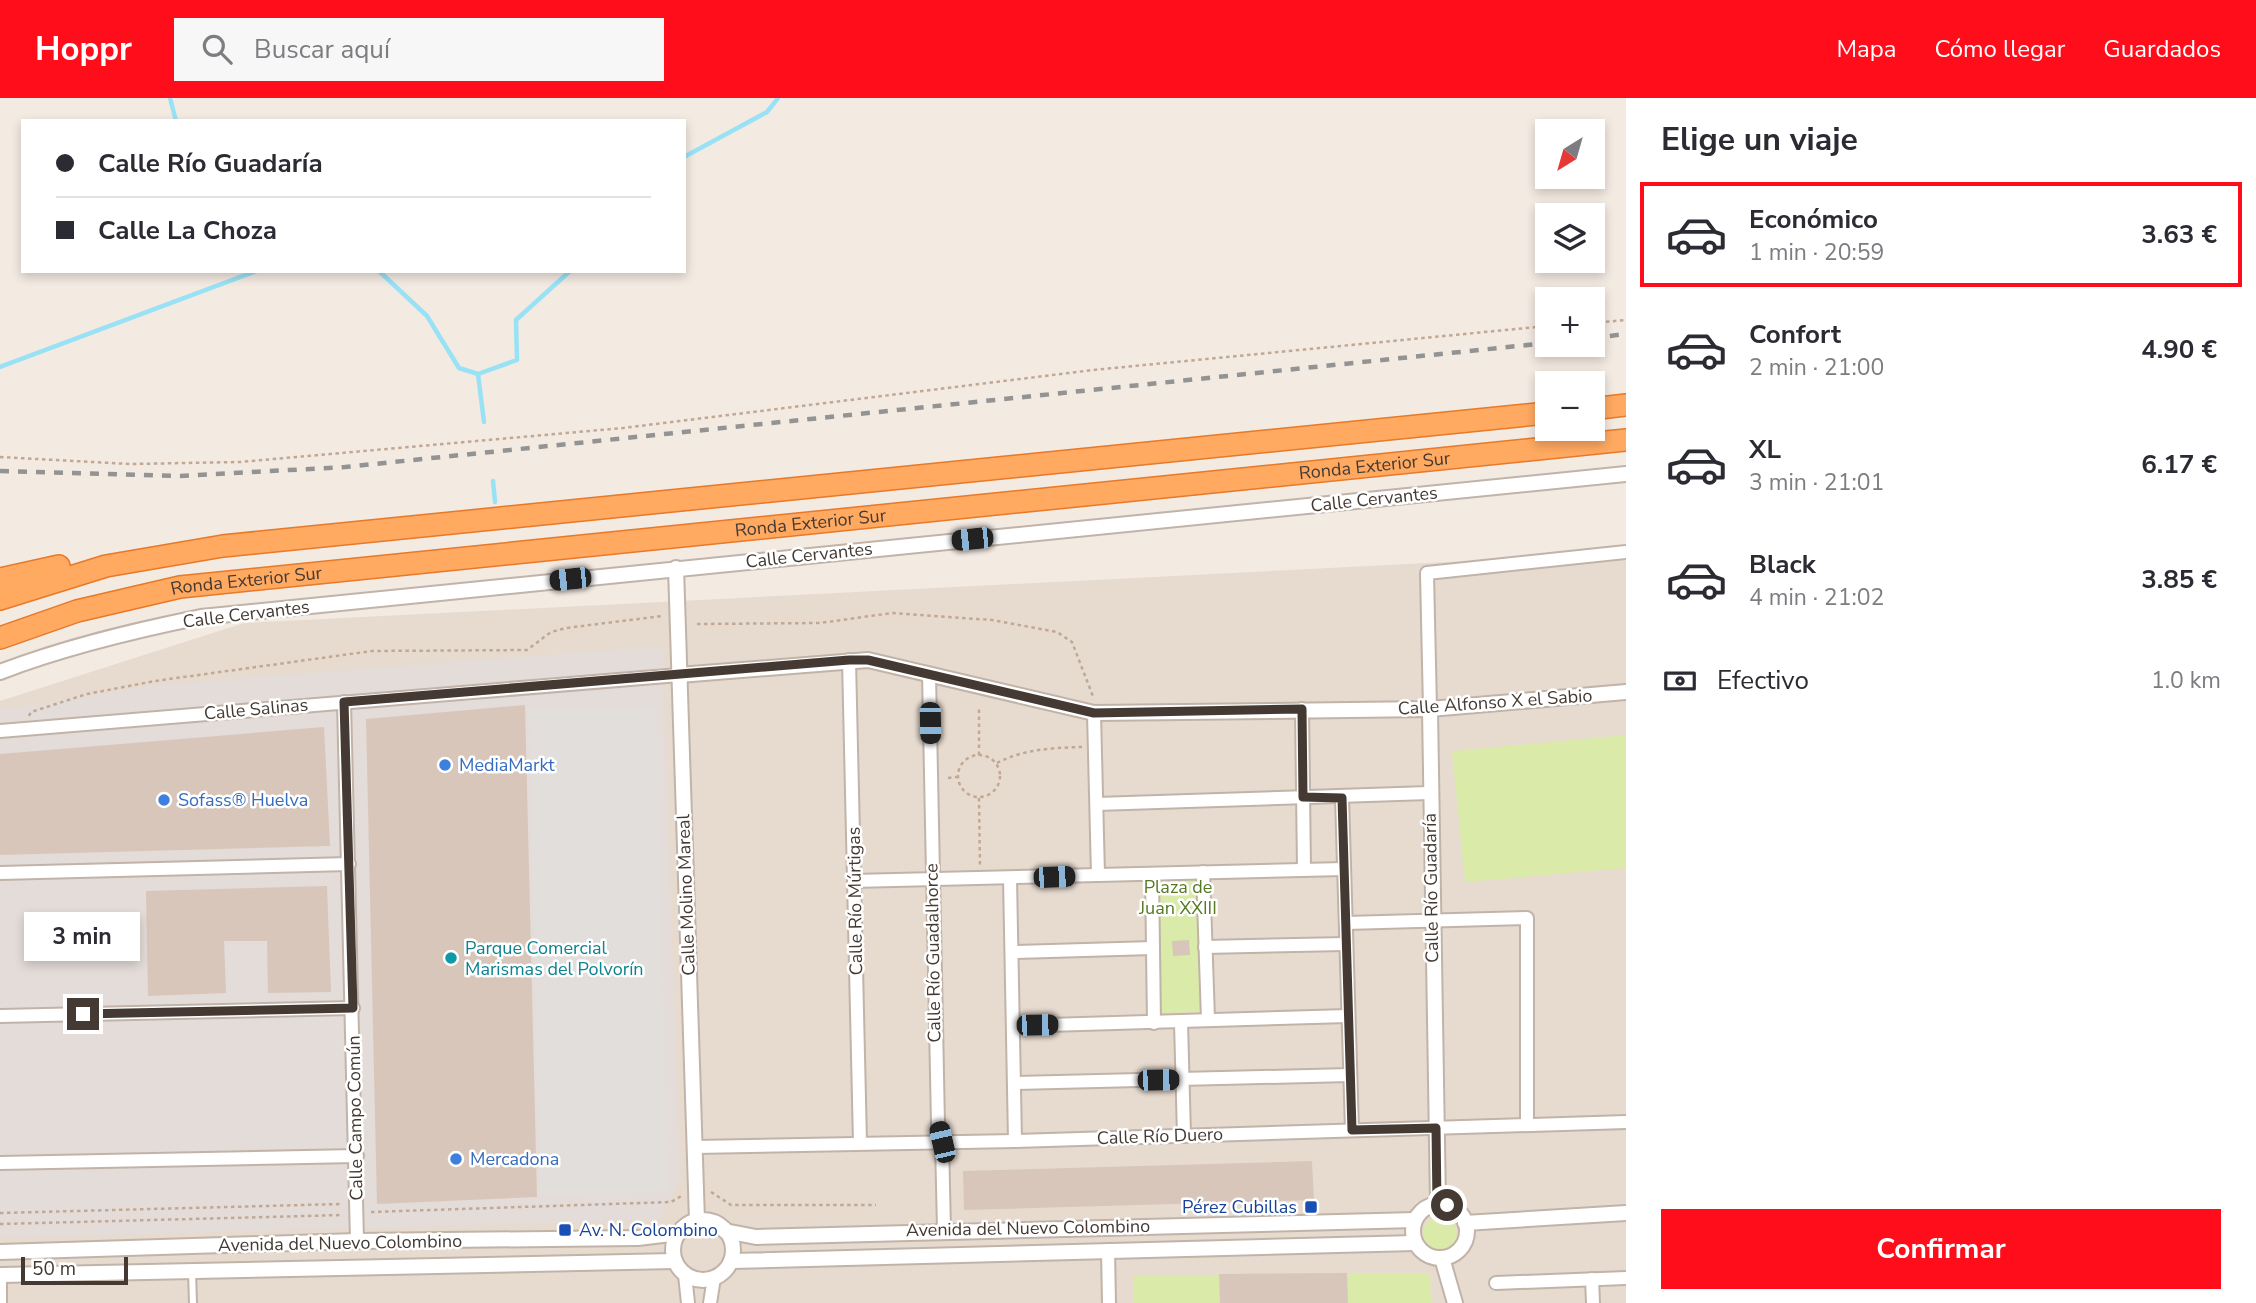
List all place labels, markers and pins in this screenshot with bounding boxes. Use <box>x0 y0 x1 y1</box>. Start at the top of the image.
place label: MediaMarkt <box>459 753 555 777</box>
marker: MediaMarkt <box>437 757 453 773</box>
place label: Sofass® Huelva <box>178 788 308 812</box>
marker: Sofass® Huelva <box>156 792 172 808</box>
place label: Parque Comercial Marismas del Polvorín <box>465 936 644 981</box>
marker: Parque Comercial Marismas del Polvorín <box>443 950 459 966</box>
place label: Mercadona <box>470 1147 559 1171</box>
marker: Mercadona <box>448 1151 464 1167</box>
place label: Pérez Cubillas <box>1182 1195 1297 1219</box>
marker: Pérez Cubillas <box>1303 1199 1319 1215</box>
place label: Av. N. Colombino <box>579 1218 718 1242</box>
marker: Av. N. Colombino <box>557 1222 573 1238</box>

